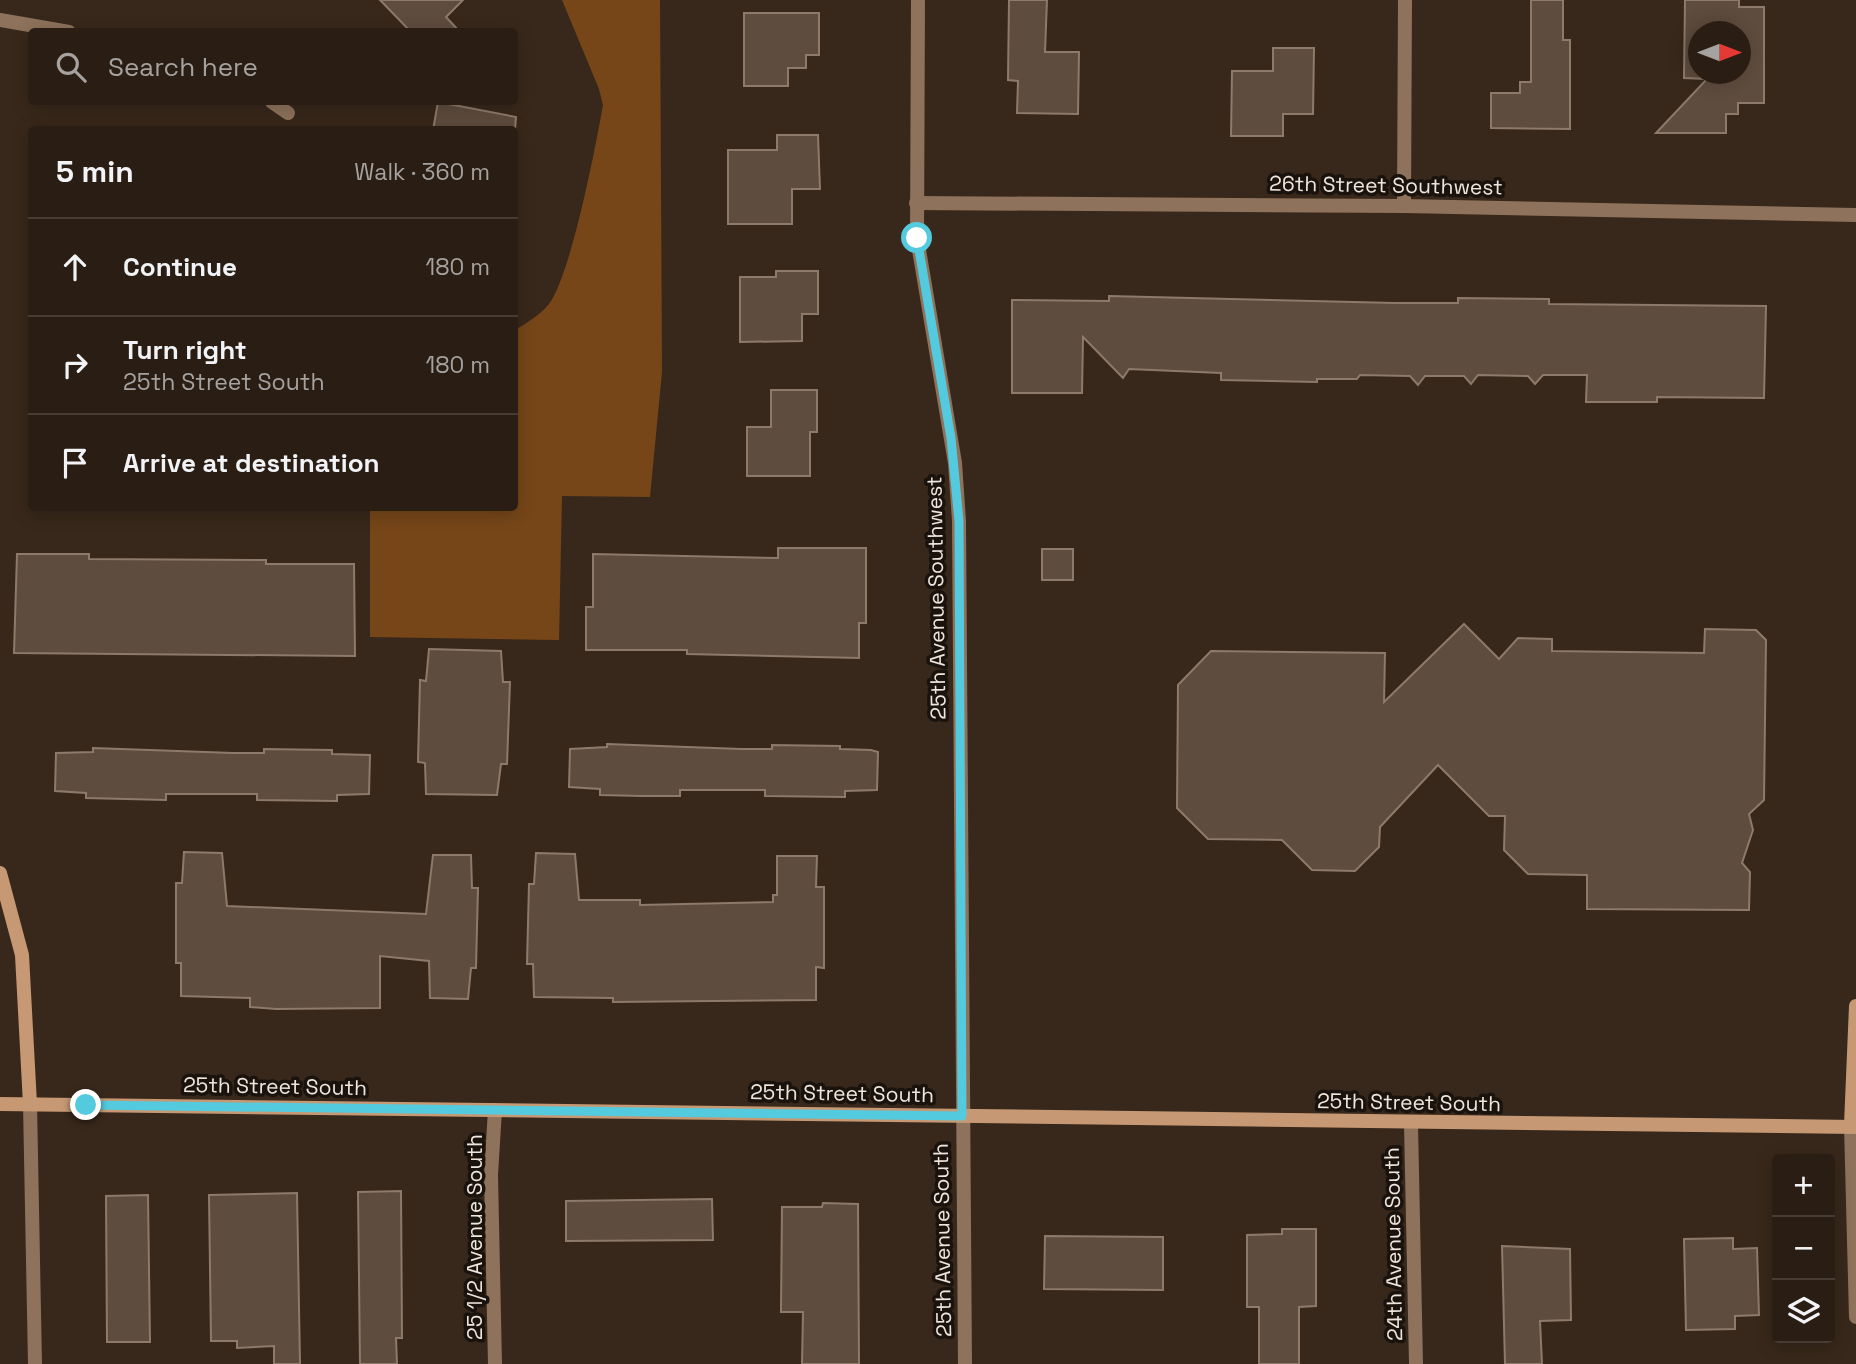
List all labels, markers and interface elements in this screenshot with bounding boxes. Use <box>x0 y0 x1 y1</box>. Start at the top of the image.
north arrow <box>1688 21 1751 84</box>
search box <box>28 28 518 105</box>
icon: search <box>52 48 90 86</box>
text: Search here <box>108 50 258 84</box>
text: 5 min <box>56 152 134 191</box>
text: Walk · 360 m <box>354 157 490 187</box>
street label: 26th Street Southwest <box>1269 169 1503 201</box>
route start <box>901 222 932 253</box>
icon: ahead <box>56 248 94 286</box>
text: Continue <box>123 250 237 284</box>
text: 180 m <box>426 252 490 282</box>
text: Turn right <box>123 333 247 367</box>
icon: right <box>56 346 94 384</box>
text: 180 m <box>426 350 490 380</box>
text: 25th Street South <box>123 367 324 397</box>
icon: arrive <box>56 444 94 482</box>
text: Arrive at destination <box>123 446 380 480</box>
street label: 25th Avenue Southwest <box>920 476 952 720</box>
street label: 25th Street South <box>183 1071 367 1101</box>
street label: 25th Street South <box>750 1078 934 1108</box>
street label: 25th Street South <box>1317 1087 1501 1117</box>
route end <box>70 1089 101 1120</box>
street label: 25 1/2 Avenue South <box>461 1134 488 1340</box>
street label: 25th Avenue South <box>927 1143 957 1337</box>
street label: 24th Avenue South <box>1378 1147 1408 1341</box>
map controls <box>1772 1154 1835 1343</box>
button: + <box>1772 1154 1835 1217</box>
button: − <box>1772 1217 1835 1280</box>
button: layers <box>1772 1280 1835 1343</box>

